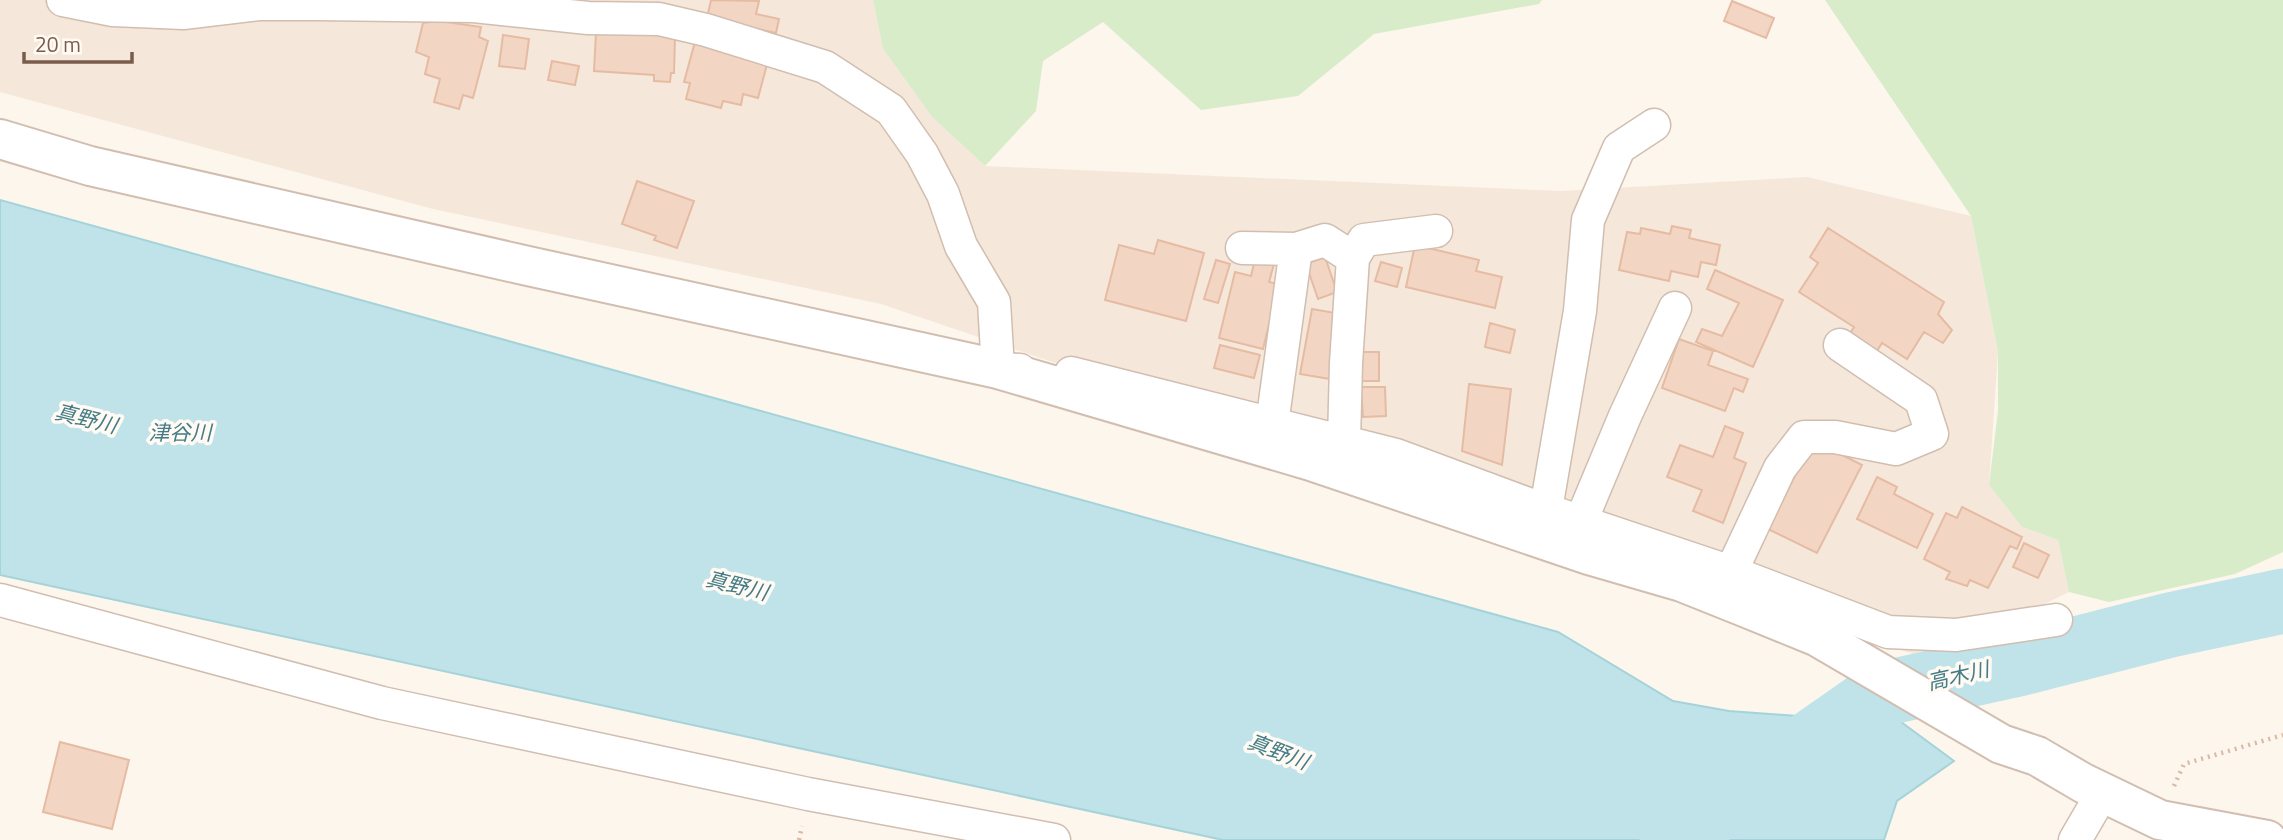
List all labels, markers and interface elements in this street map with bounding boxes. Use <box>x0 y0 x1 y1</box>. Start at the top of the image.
scale bar <box>24 21 133 65</box>
text: 20 m <box>35 28 81 60</box>
water label: 真野川 <box>52 395 123 442</box>
water label: 津谷川 <box>149 416 213 448</box>
water label: 真野川 <box>703 562 774 609</box>
water label: 高木川 <box>1923 652 1994 698</box>
water label: 真野川 <box>1243 725 1315 778</box>

